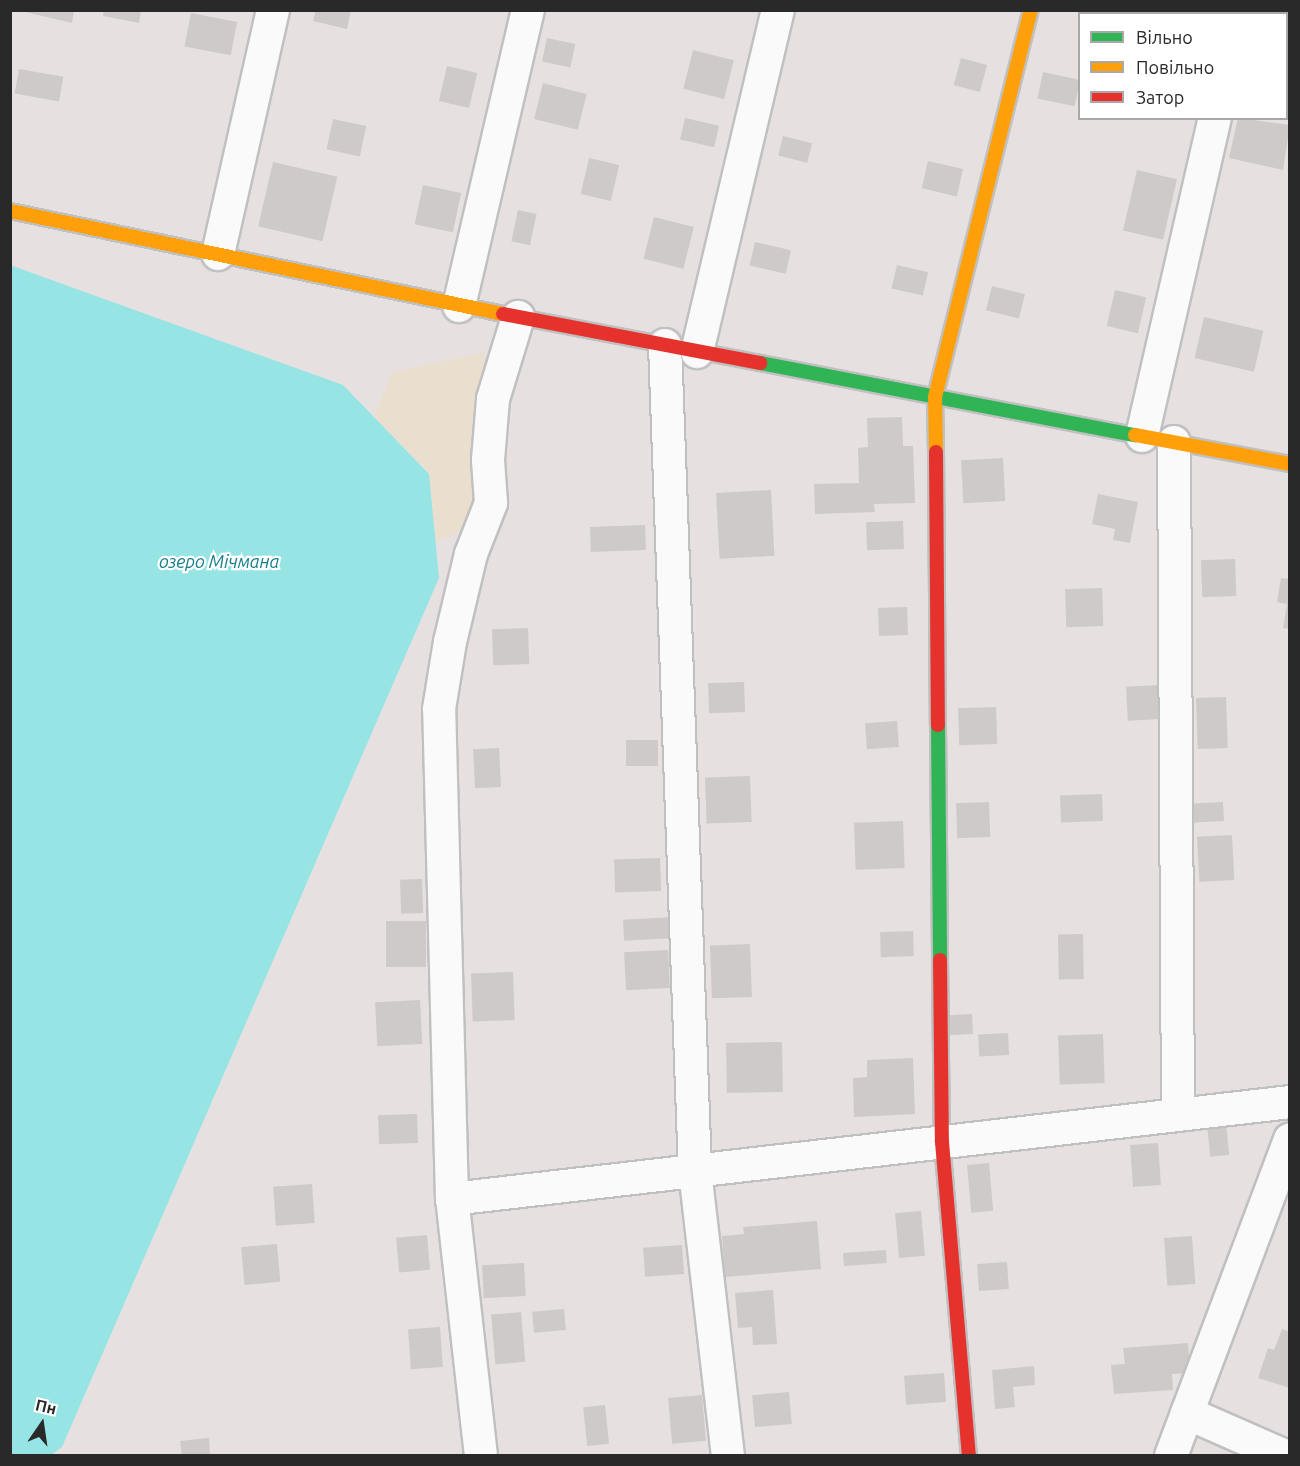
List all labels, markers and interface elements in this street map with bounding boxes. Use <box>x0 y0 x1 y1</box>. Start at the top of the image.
legend <box>1078 12 1288 120</box>
text: Вільно <box>1136 27 1193 47</box>
text: Повільно <box>1136 57 1214 77</box>
text: Затор <box>1136 87 1184 107</box>
water label: озеро Мічмана <box>159 550 279 572</box>
north arrow <box>12 1394 72 1454</box>
text: Пн <box>34 1395 58 1418</box>

